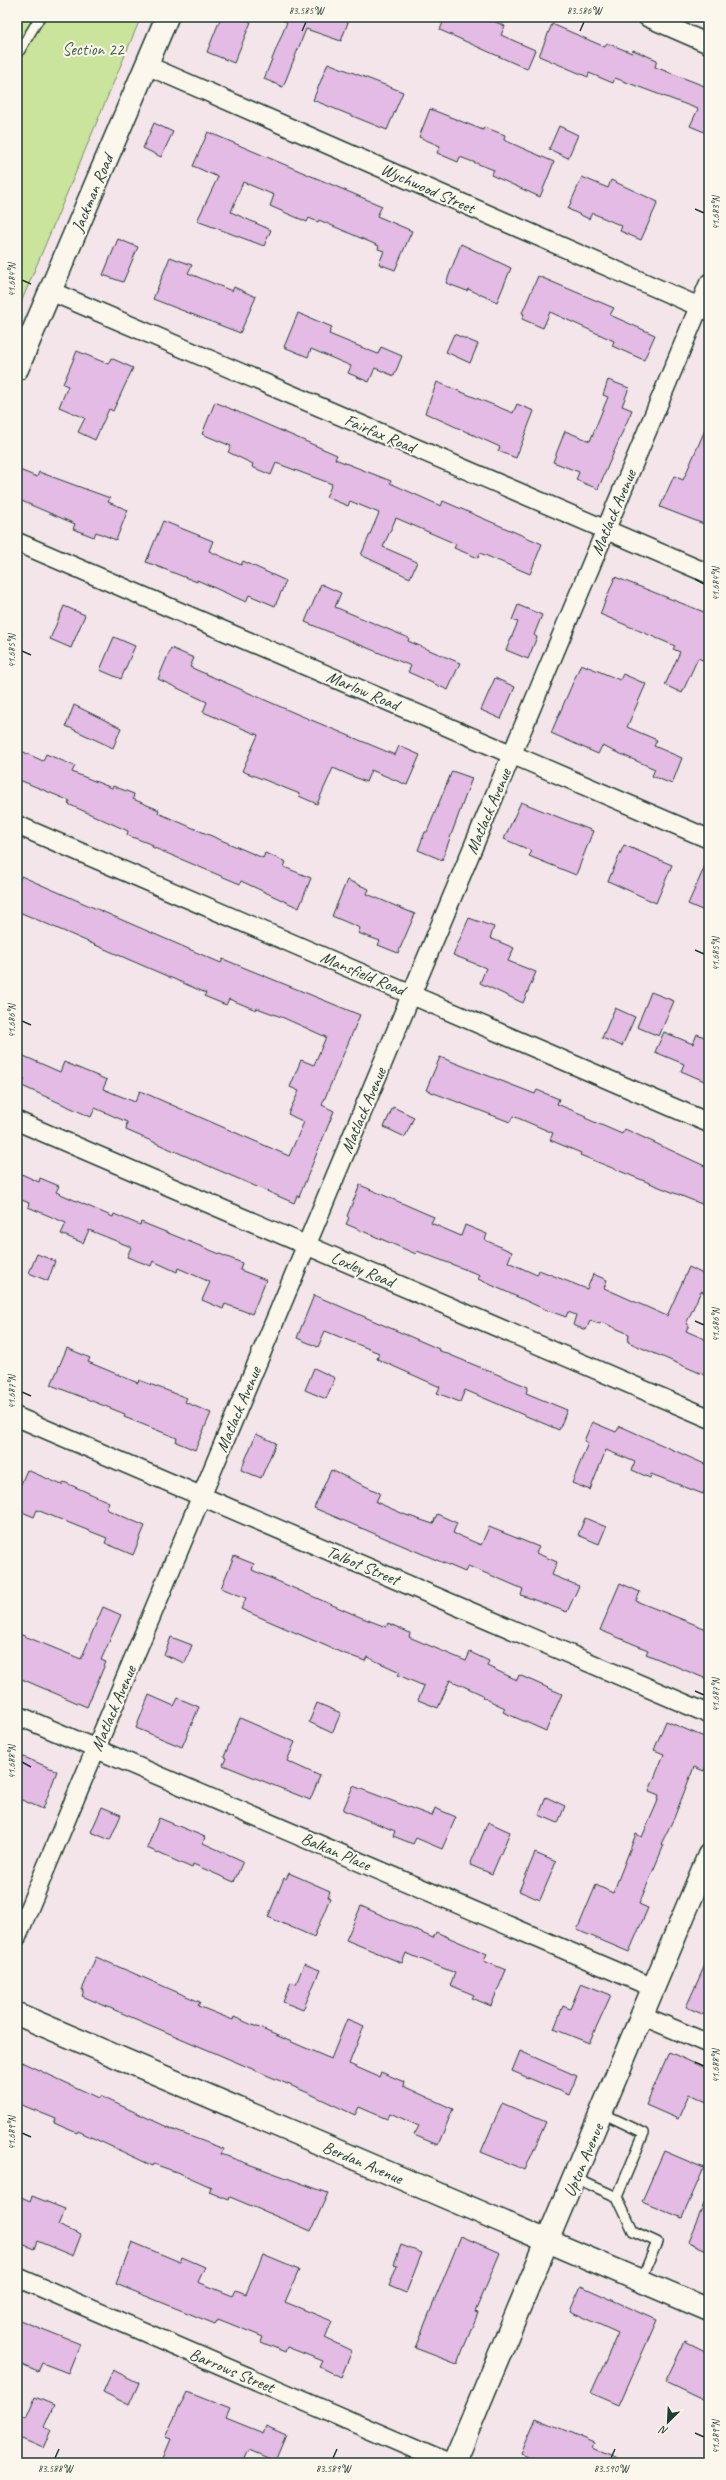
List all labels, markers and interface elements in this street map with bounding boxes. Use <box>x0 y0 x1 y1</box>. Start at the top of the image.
text: 83.585°W <box>289 4 325 17</box>
text: 83.586°W <box>567 4 603 17</box>
park label: Section 22 <box>62 39 125 60</box>
street label: Jackman Road <box>66 148 119 236</box>
street label: Wychwood Street <box>378 158 480 219</box>
text: 41.683°N <box>709 194 722 230</box>
text: 41.684°N <box>5 261 18 297</box>
street label: Fairfax Road <box>342 409 420 459</box>
street label: Matlack Avenue <box>586 465 641 558</box>
text: 41.684°N <box>709 565 722 601</box>
text: 41.685°N <box>5 632 18 668</box>
street label: Marlow Road <box>323 666 404 716</box>
street label: Matlack Avenue <box>461 764 516 857</box>
text: 41.685°N <box>709 935 722 971</box>
street label: Mansfield Road <box>318 946 411 1002</box>
text: 41.686°N <box>5 1002 18 1038</box>
street label: Matlack Avenue <box>336 1063 391 1156</box>
street label: Loxley Road <box>328 1247 400 1293</box>
text: 41.686°N <box>709 1306 722 1342</box>
street label: Matlack Avenue <box>211 1362 266 1455</box>
text: 41.687°N <box>5 1373 18 1409</box>
street label: Talbot Street <box>323 1541 404 1591</box>
street label: Matlack Avenue <box>86 1661 141 1754</box>
text: 41.687°N <box>709 1676 722 1712</box>
text: 41.688°N <box>5 1743 18 1779</box>
street label: Balkan Place <box>298 1827 375 1876</box>
text: 41.688°N <box>709 2047 722 2083</box>
text: 41.689°N <box>5 2114 18 2150</box>
street label: Upton Avenue <box>559 2119 609 2200</box>
street label: Berdan Avenue <box>320 2136 407 2189</box>
street label: Barrows Street <box>186 2343 279 2399</box>
north arrow <box>648 2402 688 2442</box>
text: 41.689°N <box>709 2418 722 2454</box>
text: N <box>656 2422 670 2439</box>
text: 83.588°W <box>38 2462 74 2475</box>
text: 83.589°W <box>316 2462 352 2475</box>
text: 83.590°W <box>594 2462 630 2475</box>

